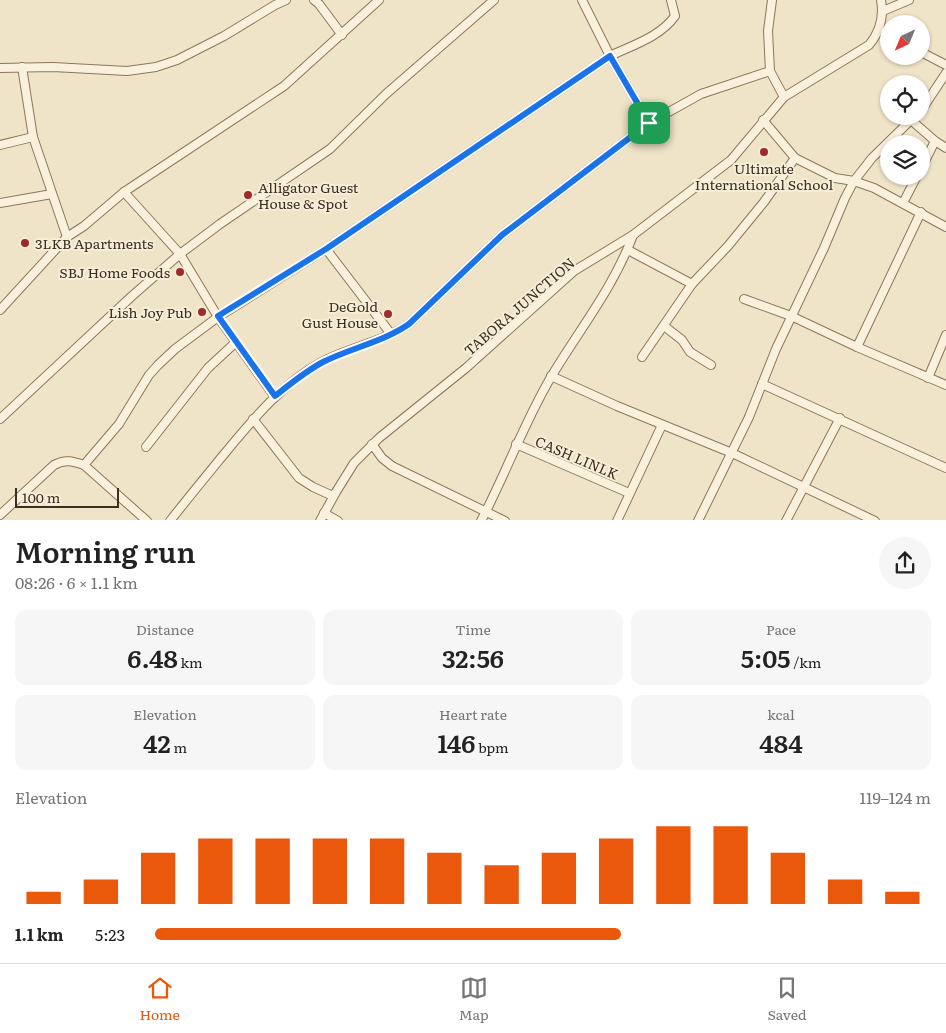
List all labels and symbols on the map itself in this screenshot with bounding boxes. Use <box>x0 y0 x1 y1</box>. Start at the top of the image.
north arrow <box>880 15 930 65</box>
pin <box>628 102 670 144</box>
marker: Ultimate International School <box>758 146 770 158</box>
place label: Ultimate International School <box>695 158 833 194</box>
place label: Alligator Guest House & Spot <box>258 177 359 213</box>
marker: Alligator Guest House & Spot <box>242 189 254 201</box>
place label: 3LKB Apartments <box>35 233 153 253</box>
marker: 3LKB Apartments <box>19 237 31 249</box>
street label: TABORA JUNCTION <box>459 252 579 360</box>
place label: SBJ Home Foods <box>59 262 170 282</box>
marker: SBJ Home Foods <box>174 266 186 278</box>
place label: DeGold Gust House <box>302 296 378 332</box>
place label: Lish Joy Pub <box>108 302 192 322</box>
marker: Lish Joy Pub <box>196 306 208 318</box>
marker: DeGold Gust House <box>382 308 394 320</box>
street label: CASH LINLK <box>532 430 622 484</box>
scale bar <box>15 486 119 509</box>

